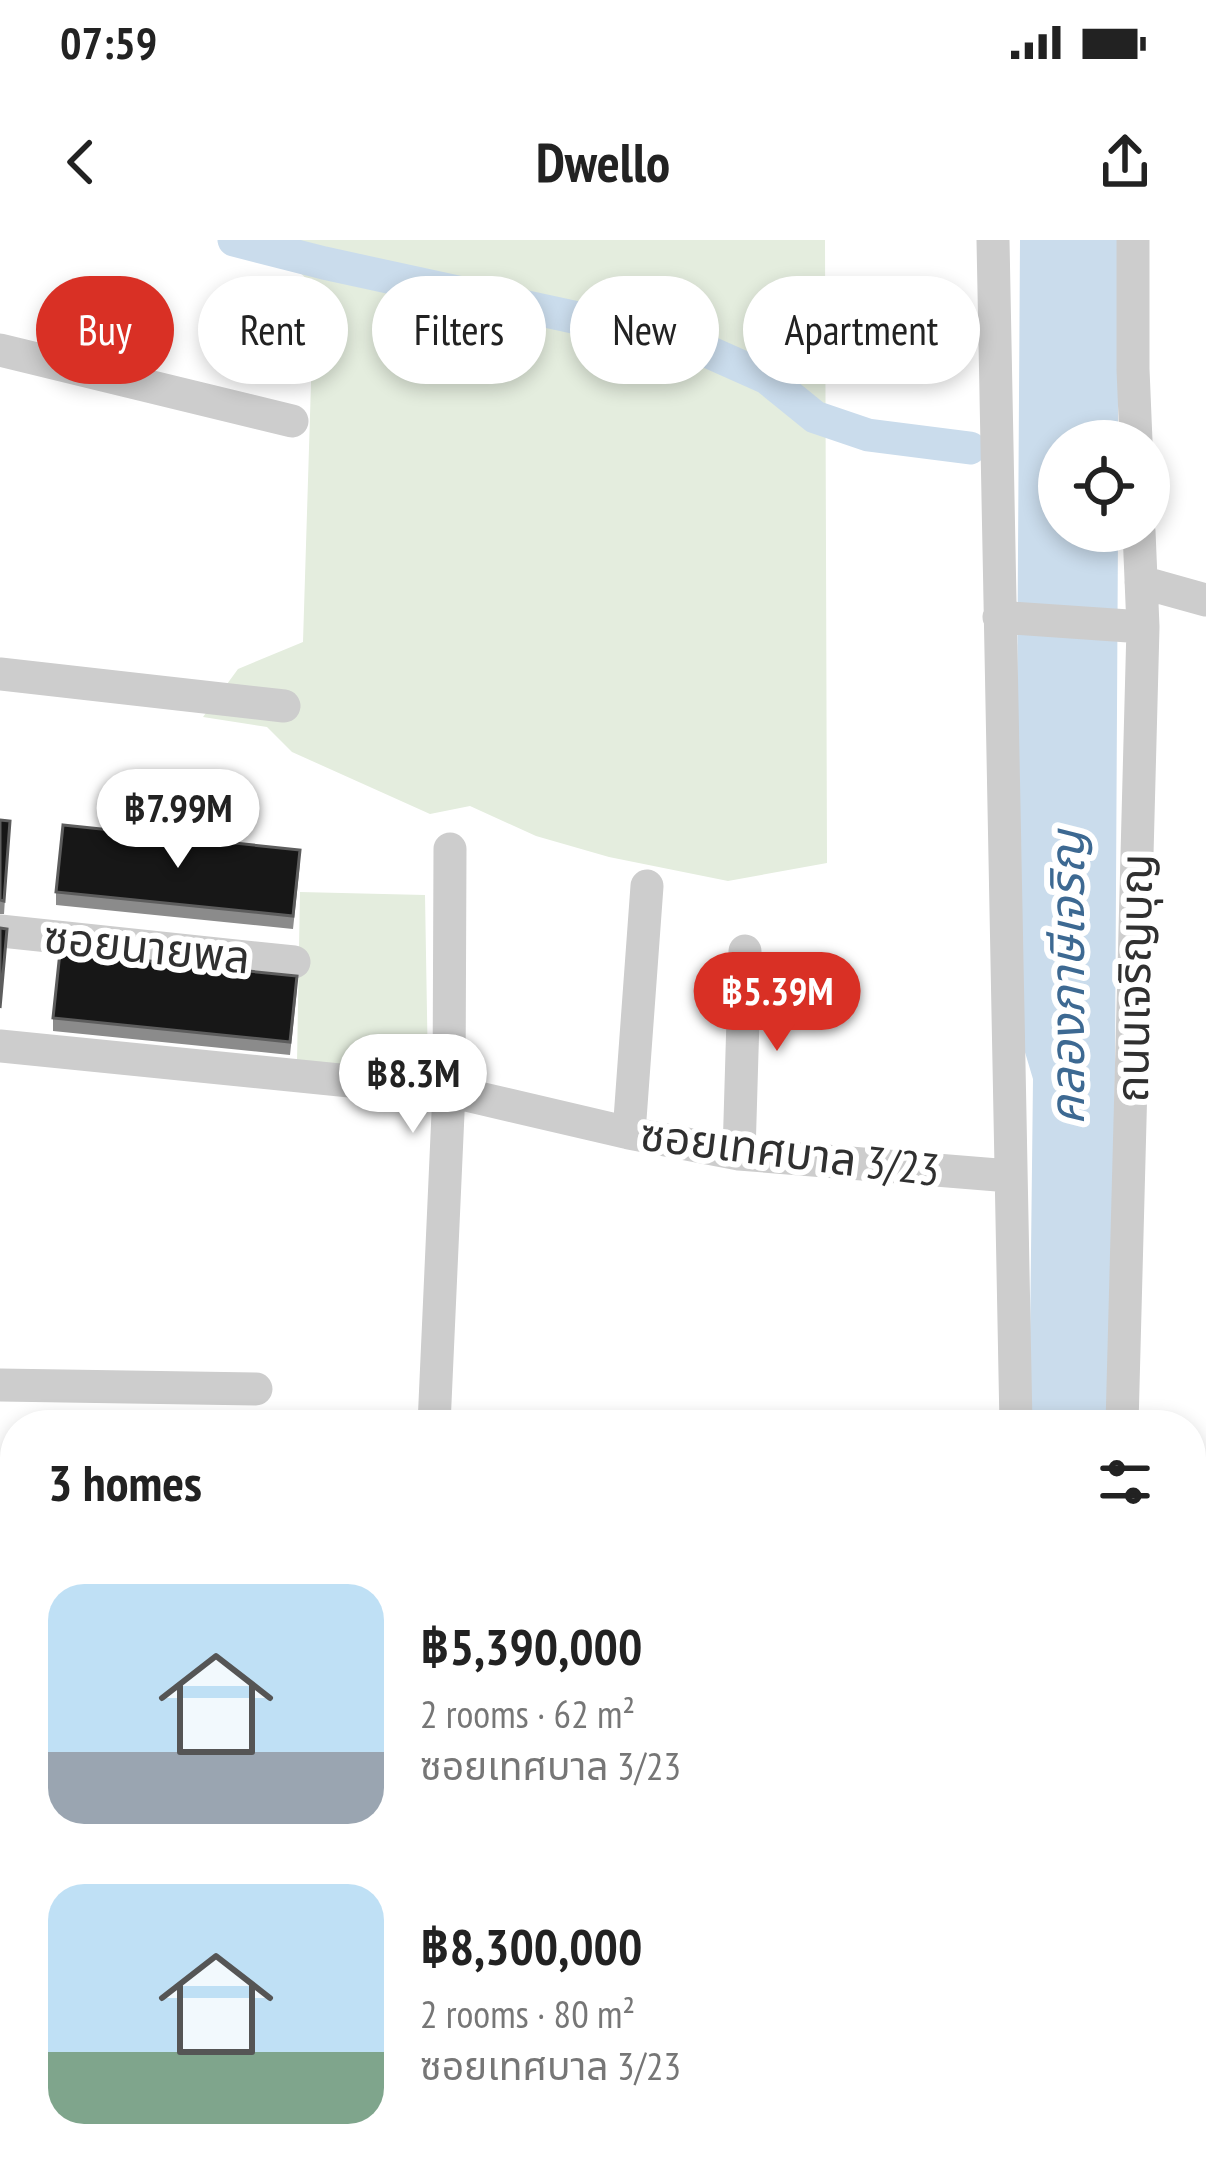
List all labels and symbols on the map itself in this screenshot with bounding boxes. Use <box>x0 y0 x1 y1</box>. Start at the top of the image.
pin: ฿7.99M <box>80 769 276 871</box>
water label: คลองภาษีเจริญ <box>1035 828 1097 1125</box>
street label: ถนนเจริญบุญ <box>1102 853 1164 1103</box>
street label: ซอยนายพล <box>41 906 253 986</box>
pin: ฿5.39M <box>679 952 875 1054</box>
pin: ฿8.3M <box>329 1034 497 1136</box>
street label: ซอยเทศบาล 3/23 <box>637 1104 943 1198</box>

